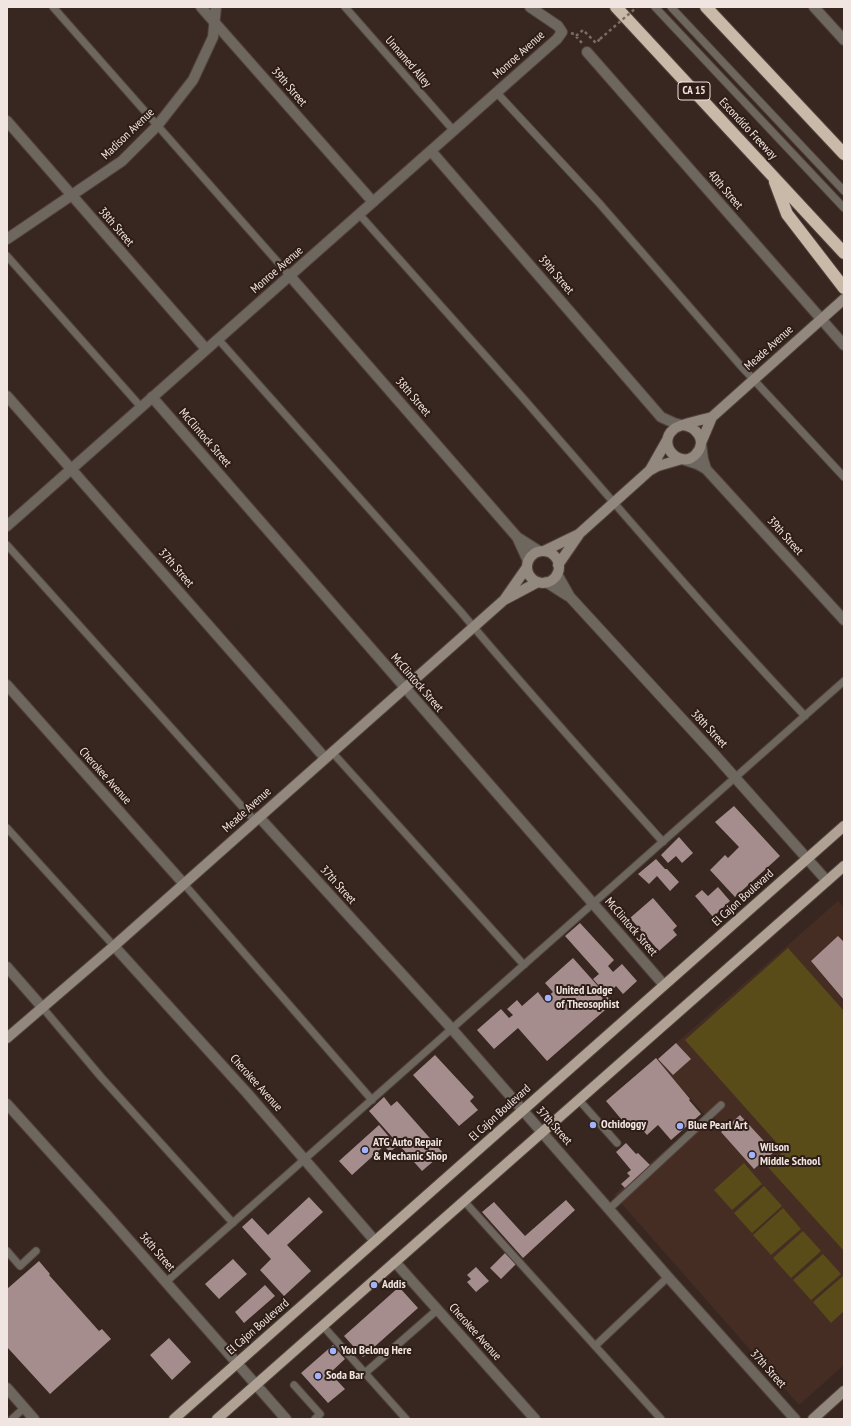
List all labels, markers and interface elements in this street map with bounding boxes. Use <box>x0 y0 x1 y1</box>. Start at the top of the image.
street label: Monroe Avenue <box>490 28 548 82</box>
street label: Unnamed Alley <box>382 34 434 90</box>
street label: 39th Street <box>268 65 310 109</box>
road number: CA 15 <box>678 82 710 100</box>
street label: Escondido Freeway <box>716 95 780 163</box>
street label: Madison Avenue <box>99 105 157 163</box>
street label: 40th Street <box>704 168 746 212</box>
street label: 38th Street <box>95 205 137 249</box>
street label: Monroe Avenue <box>248 243 306 297</box>
street label: 39th Street <box>535 253 577 297</box>
street label: Meade Avenue <box>742 322 796 374</box>
street label: 38th Street <box>392 375 434 419</box>
street label: McClintock Street <box>176 406 234 470</box>
street label: 39th Street <box>764 514 806 558</box>
street label: 37th Street <box>155 546 197 590</box>
street label: McClintock Street <box>388 651 446 715</box>
street label: 38th Street <box>688 707 730 751</box>
street label: Cherokee Avenue <box>76 745 134 807</box>
street label: Meade Avenue <box>220 784 274 836</box>
street label: 37th Street <box>317 863 359 907</box>
street label: El Cajon Boulevard <box>709 867 777 929</box>
street label: McClintock Street <box>602 895 660 959</box>
place label: United Lodge of Theosophist <box>556 984 619 1012</box>
marker: United Lodge of Theosophist <box>543 993 553 1003</box>
street label: Cherokee Avenue <box>227 1052 285 1114</box>
street label: El Cajon Boulevard <box>466 1082 534 1144</box>
street label: 37th Street <box>533 1104 575 1148</box>
place label: Ochidoggy <box>601 1118 646 1132</box>
place label: Blue Pearl Art <box>688 1119 747 1133</box>
marker: Ochidoggy <box>588 1120 598 1130</box>
marker: Blue Pearl Art <box>675 1121 685 1131</box>
place label: ATG Auto Repair & Mechanic Shop <box>373 1136 447 1164</box>
place label: Wilson Middle School <box>760 1141 820 1169</box>
marker: ATG Auto Repair & Mechanic Shop <box>360 1145 370 1155</box>
marker: Wilson Middle School <box>747 1150 757 1160</box>
street label: 36th Street <box>136 1230 178 1274</box>
place label: Addis <box>382 1278 406 1292</box>
marker: Addis <box>369 1280 379 1290</box>
street label: El Cajon Boulevard <box>224 1296 292 1358</box>
street label: Cherokee Avenue <box>446 1301 504 1363</box>
place label: You Belong Here <box>341 1344 412 1358</box>
marker: You Belong Here <box>328 1346 338 1356</box>
street label: 37th Street <box>747 1347 789 1391</box>
place label: Soda Bar <box>326 1369 364 1383</box>
marker: Soda Bar <box>313 1371 323 1381</box>

